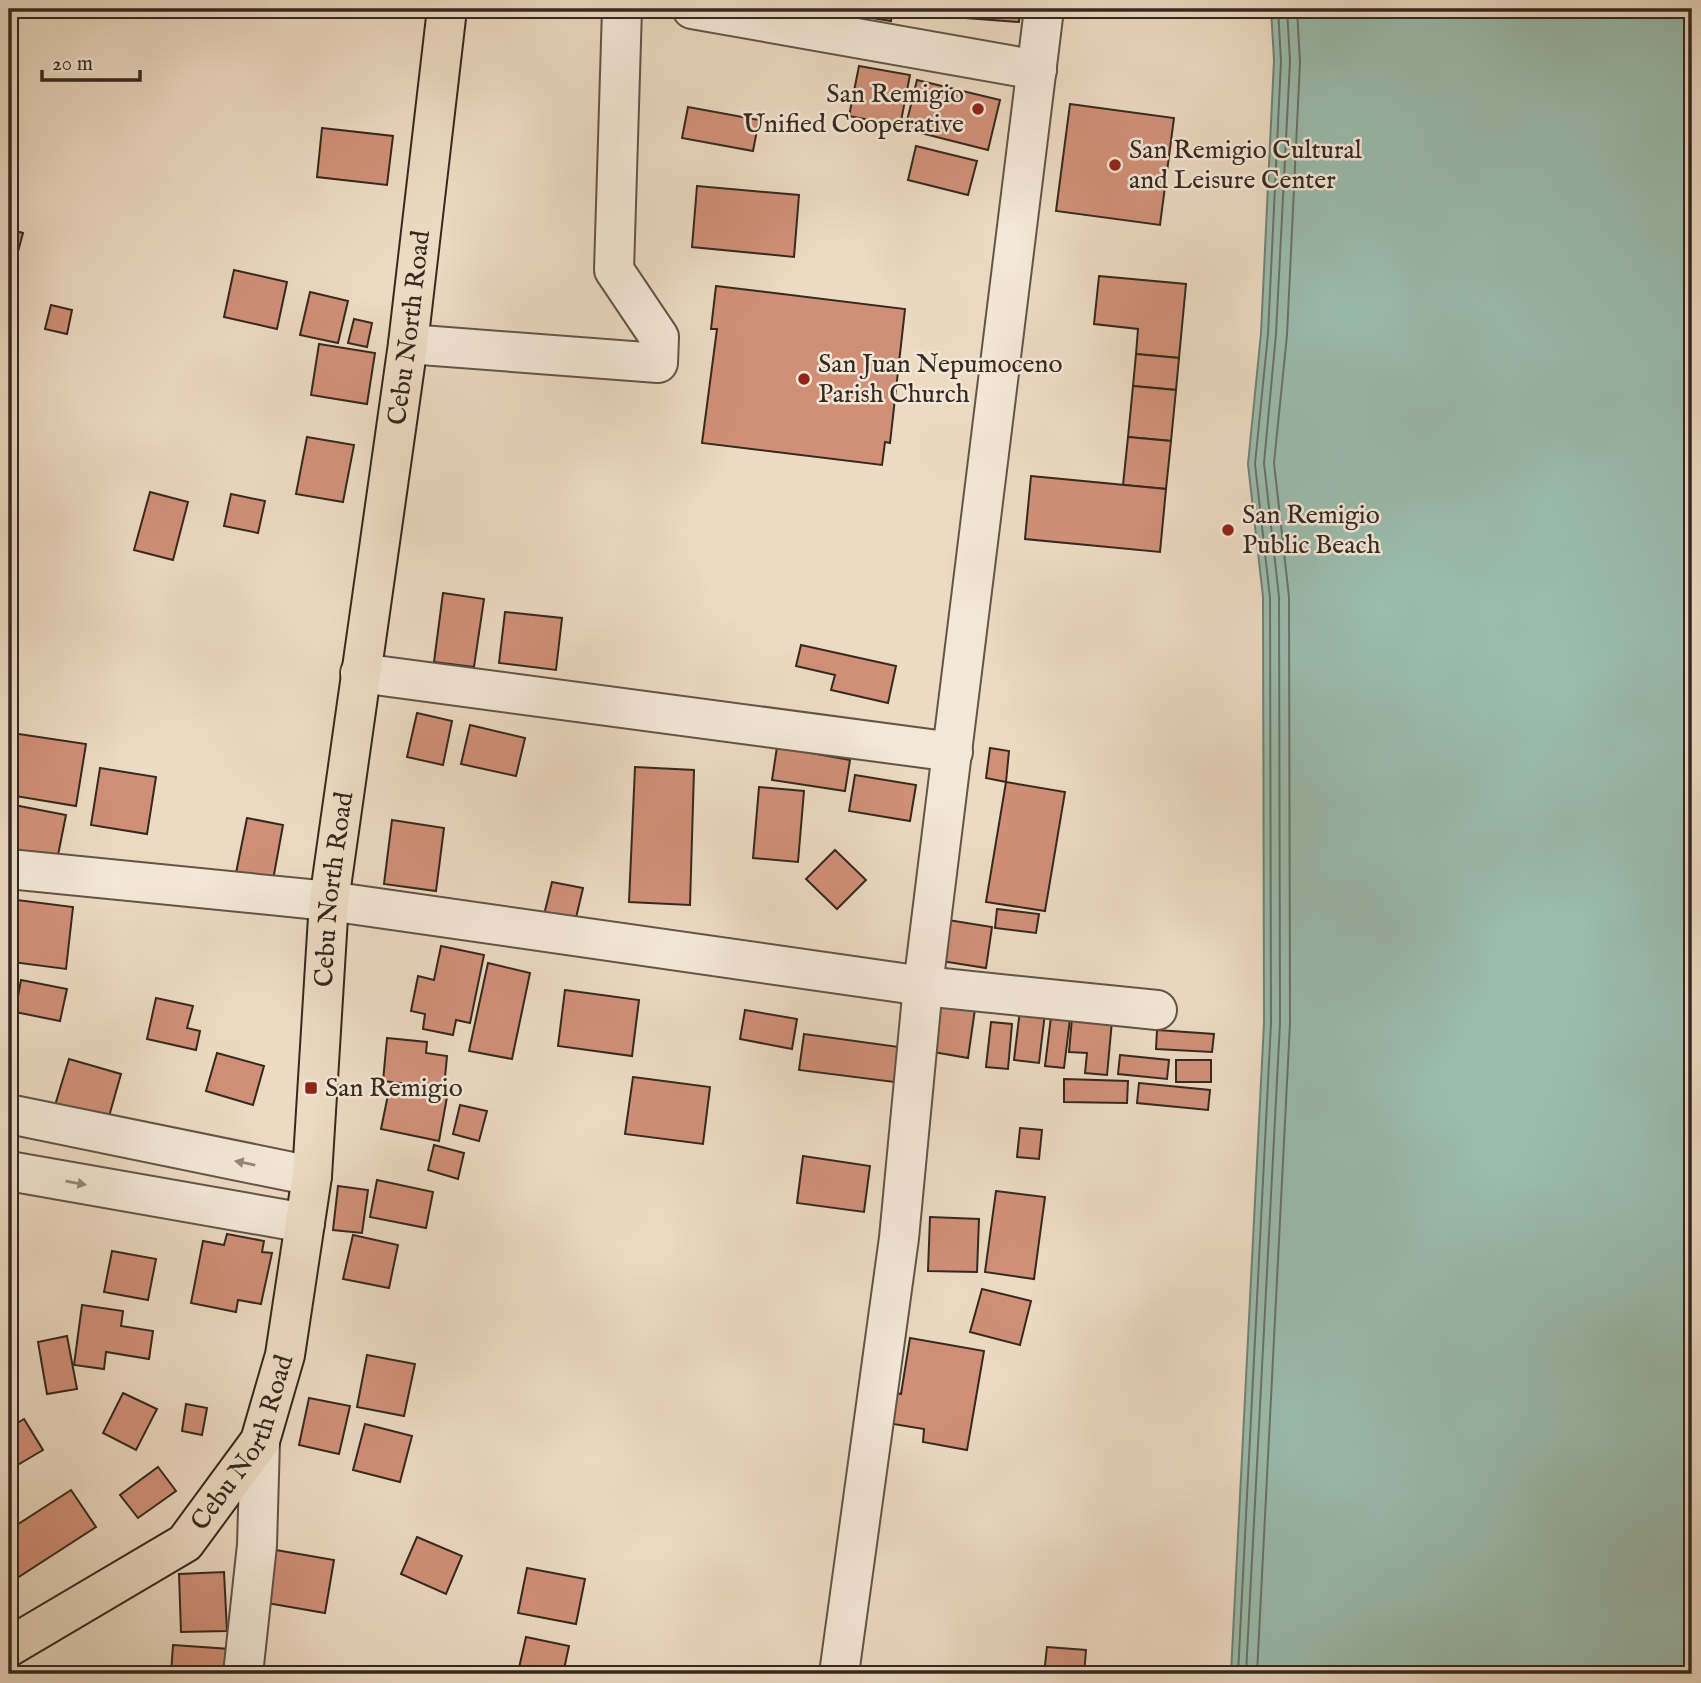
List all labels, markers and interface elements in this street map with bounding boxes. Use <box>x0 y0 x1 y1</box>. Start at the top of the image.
scale bar <box>42 38 140 82</box>
text: 20 m <box>52 51 93 78</box>
place label: San Remigio Unified Cooperative <box>743 78 964 141</box>
marker: San Remigio Unified Cooperative <box>970 101 986 117</box>
place label: San Remigio Cultural and Leisure Center <box>1129 134 1363 197</box>
marker: San Remigio Cultural and Leisure Center <box>1107 157 1123 173</box>
street label: Cebu North Road <box>380 228 438 427</box>
place label: San Juan Nepumoceno Parish Church <box>818 348 1062 411</box>
marker: San Juan Nepumoceno Parish Church <box>796 371 812 387</box>
place label: San Remigio Public Beach <box>1242 499 1381 562</box>
marker: San Remigio Public Beach <box>1220 522 1236 538</box>
street label: Cebu North Road <box>307 790 361 988</box>
place label: San Remigio <box>325 1072 463 1105</box>
marker: San Remigio <box>303 1080 319 1096</box>
one-way arrow <box>234 1157 256 1168</box>
one-way arrow <box>65 1178 87 1189</box>
street label: Cebu North Road <box>183 1351 301 1537</box>

